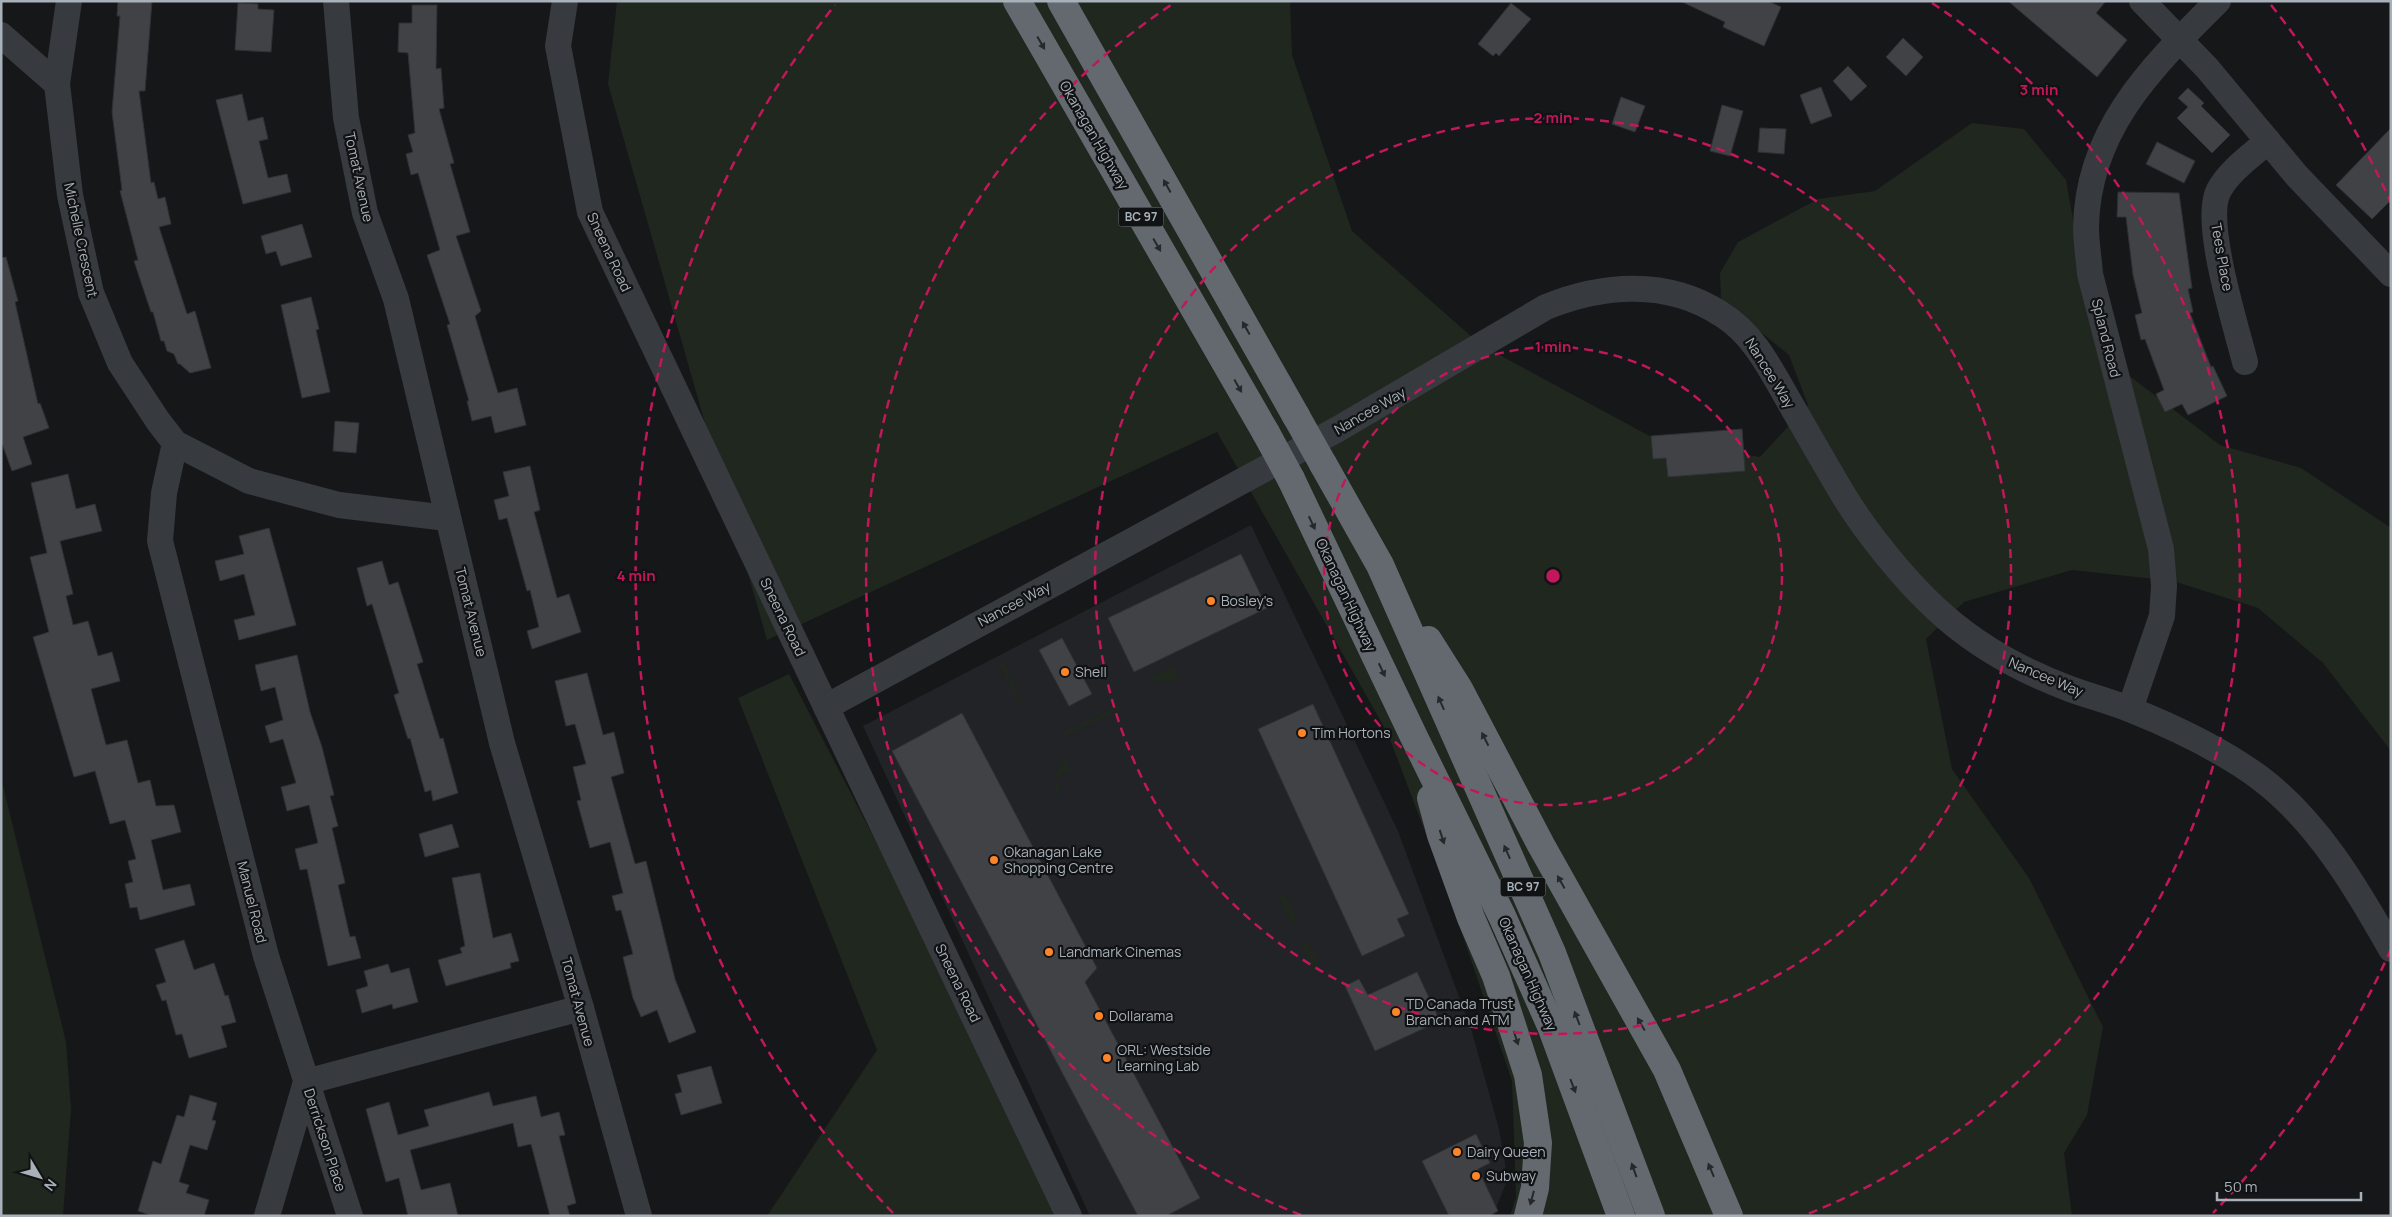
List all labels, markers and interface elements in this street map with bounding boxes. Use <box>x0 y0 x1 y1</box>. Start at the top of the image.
one-way arrow <box>1037 37 1046 50</box>
street label: Okanagan Highway <box>1056 77 1134 193</box>
text: 3 min <box>2020 79 2058 100</box>
text: 2 min <box>1533 107 1573 128</box>
street label: Tomat Avenue <box>341 130 378 224</box>
one-way arrow <box>1163 179 1171 194</box>
street label: Michelle Crescent <box>60 181 103 299</box>
road number: BC 97 <box>1118 208 1164 226</box>
street label: Sneena Road <box>583 209 636 294</box>
street label: Tees Place <box>2207 221 2238 293</box>
one-way arrow <box>1153 238 1162 252</box>
street label: Spland Road <box>2088 297 2125 379</box>
one-way arrow <box>1242 321 1250 335</box>
street label: Nancee Way <box>1741 334 1800 412</box>
text: 1 min <box>1535 336 1571 357</box>
one-way arrow <box>1234 379 1243 392</box>
street label: Nancee Way <box>1331 382 1409 439</box>
one-way arrow <box>1308 516 1316 531</box>
street label: Okanagan Highway <box>1312 535 1381 655</box>
street label: Tomat Avenue <box>451 565 492 659</box>
text: 4 min <box>616 565 656 586</box>
centre of rings <box>1544 567 1562 585</box>
street label: Sneena Road <box>756 574 811 659</box>
street label: Nancee Way <box>974 576 1054 631</box>
place label: Bosley's <box>1221 591 1273 610</box>
marker: Bosley's <box>1205 595 1217 607</box>
street label: Nancee Way <box>2006 652 2087 701</box>
place label: Shell <box>1075 662 1107 681</box>
one-way arrow <box>1378 663 1386 677</box>
marker: Shell <box>1059 666 1071 678</box>
one-way arrow <box>1437 696 1445 710</box>
place label: Tim Hortons <box>1312 723 1390 742</box>
marker: Tim Hortons <box>1296 727 1308 739</box>
one-way arrow <box>1481 731 1489 746</box>
one-way arrow <box>1438 829 1446 844</box>
place label: Okanagan Lake Shopping Centre <box>1004 842 1113 877</box>
one-way arrow <box>1503 845 1511 859</box>
marker: Okanagan Lake Shopping Centre <box>988 854 1000 866</box>
street label: Manuel Road <box>233 859 272 945</box>
one-way arrow <box>1557 876 1566 889</box>
road number: BC 97 <box>1500 878 1546 896</box>
street label: Okanagan Highway <box>1495 914 1562 1034</box>
street label: Sneena Road <box>931 940 986 1025</box>
place label: Landmark Cinemas <box>1059 942 1181 961</box>
marker: Landmark Cinemas <box>1043 946 1055 958</box>
street label: Tomat Avenue <box>557 955 600 1049</box>
place label: TD Canada Trust Branch and ATM <box>1406 994 1514 1029</box>
place label: Dollarama <box>1109 1006 1173 1025</box>
marker: TD Canada Trust Branch and ATM <box>1390 1006 1402 1018</box>
marker: Dollarama <box>1093 1010 1105 1022</box>
one-way arrow <box>1573 1010 1581 1025</box>
one-way arrow <box>1637 1017 1646 1030</box>
one-way arrow <box>1513 1031 1521 1046</box>
place label: ORL: Westside Learning Lab <box>1117 1040 1211 1075</box>
marker: ORL: Westside Learning Lab <box>1101 1052 1113 1064</box>
one-way arrow <box>1569 1079 1577 1093</box>
street label: Derrickson Place <box>300 1086 351 1194</box>
place label: Dairy Queen <box>1467 1142 1546 1161</box>
marker: Dairy Queen <box>1451 1146 1463 1158</box>
north arrow <box>15 1152 65 1202</box>
one-way arrow <box>1630 1162 1638 1177</box>
one-way arrow <box>1707 1162 1715 1177</box>
place label: Subway <box>1486 1166 1537 1185</box>
marker: Subway <box>1470 1170 1482 1182</box>
scale bar <box>2217 1170 2361 1202</box>
text: N <box>40 1175 61 1195</box>
text: 50 m <box>2224 1176 2258 1197</box>
one-way arrow <box>1528 1190 1536 1205</box>

